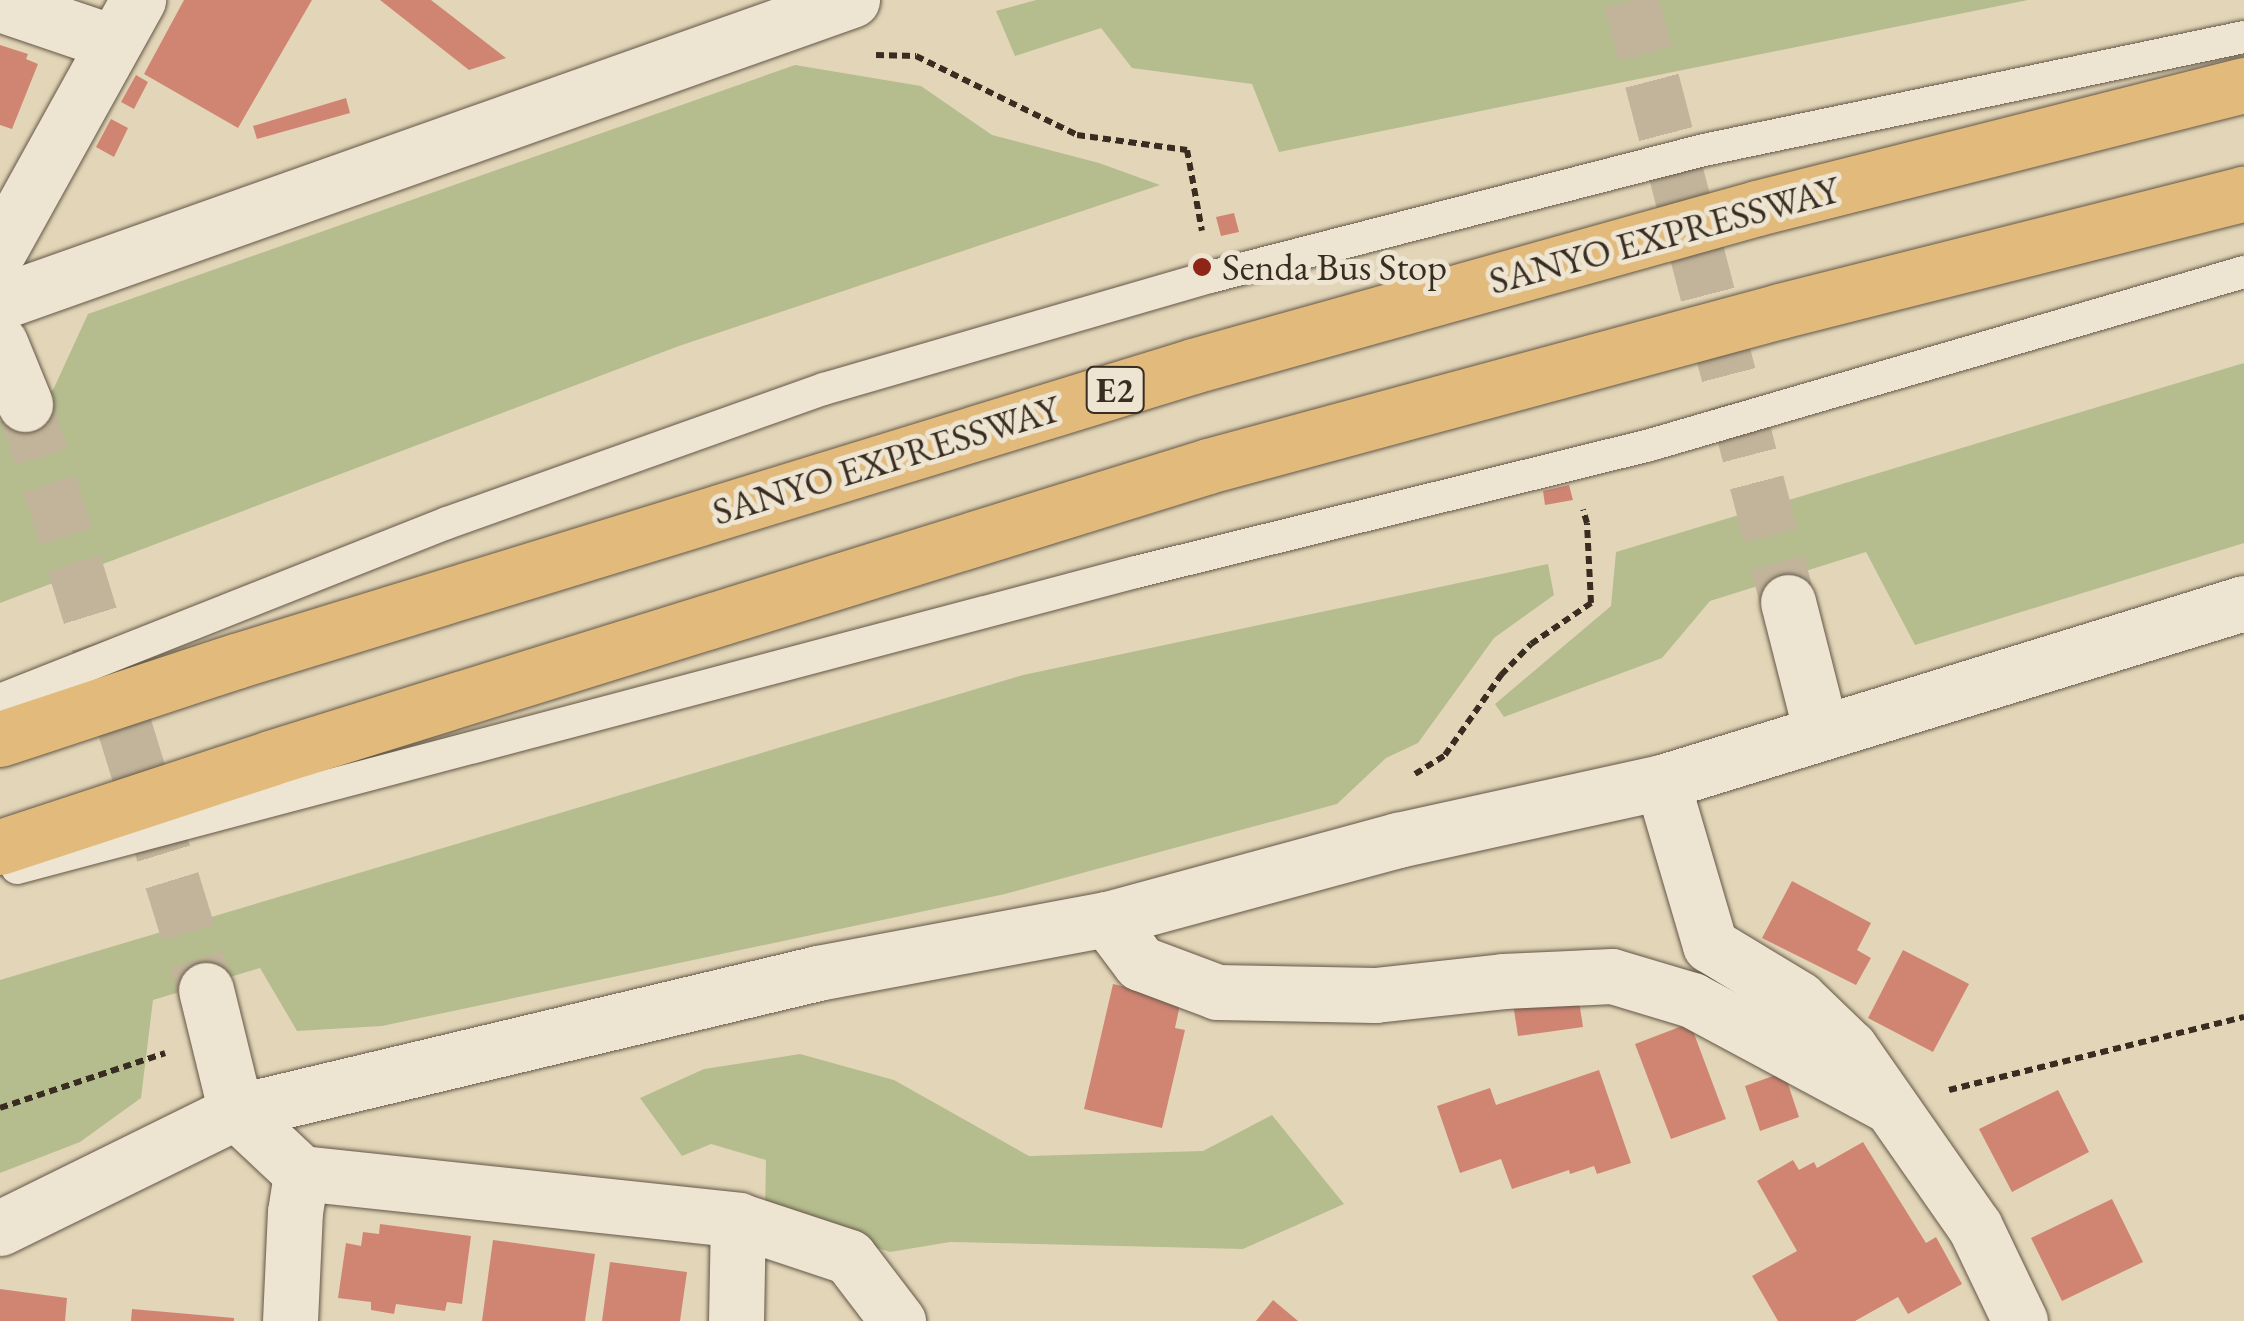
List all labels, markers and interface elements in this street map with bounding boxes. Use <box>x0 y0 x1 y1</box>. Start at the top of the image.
street label: SANYO EXPRESSWAY <box>1484 166 1844 304</box>
place label: Senda Bus Stop <box>1222 244 1447 290</box>
marker: Senda Bus Stop <box>1191 256 1213 278</box>
road number: E2 <box>1085 360 1145 420</box>
street label: SANYO EXPRESSWAY <box>707 386 1065 534</box>

